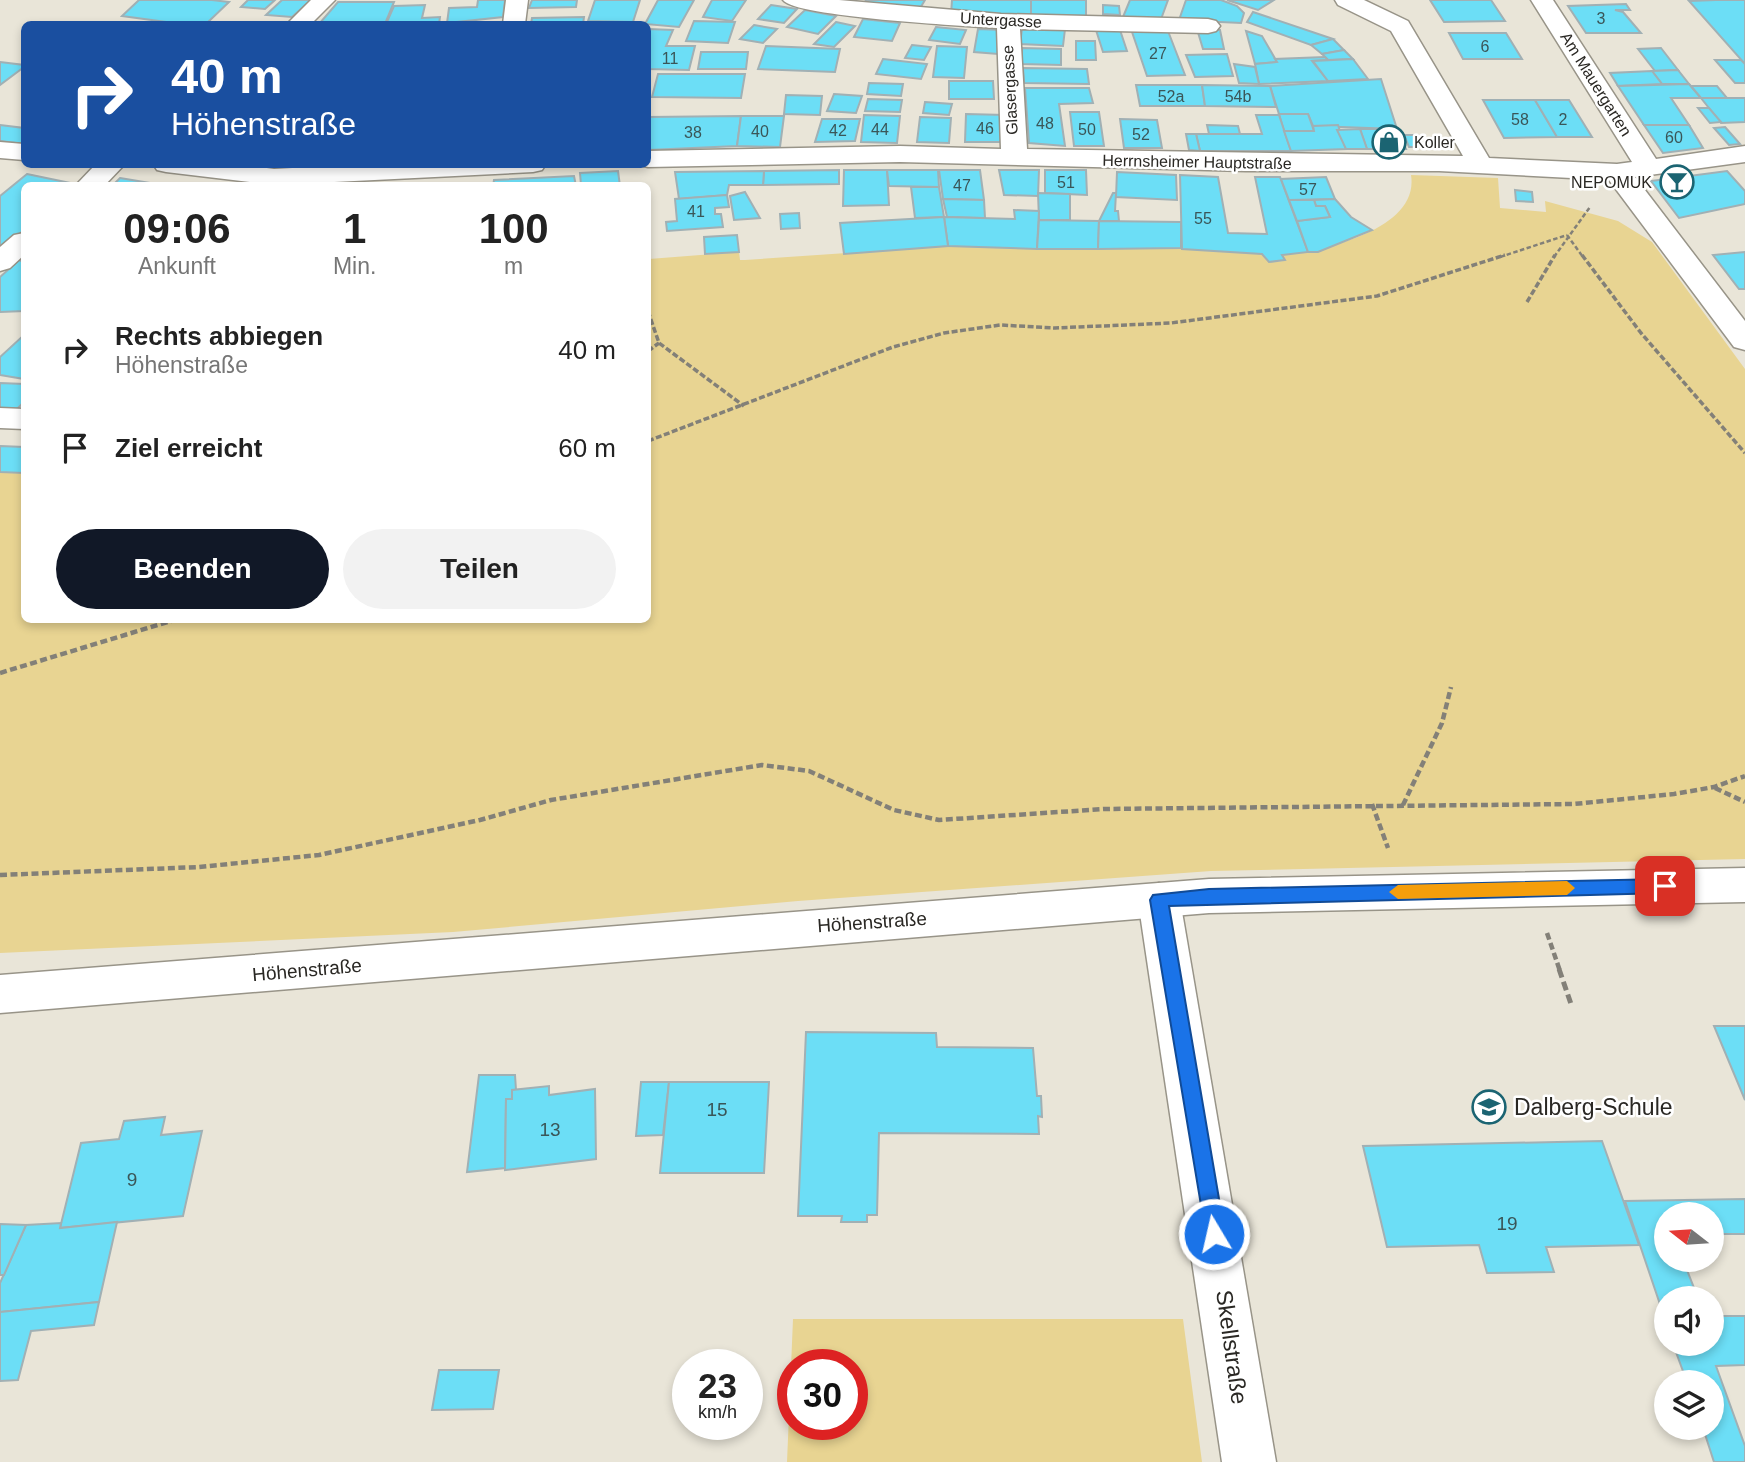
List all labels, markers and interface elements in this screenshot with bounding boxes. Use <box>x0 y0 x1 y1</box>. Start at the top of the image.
street label: Untergasse <box>960 9 1042 31</box>
house number: 3 <box>1597 10 1606 27</box>
street label: Am Mauergarten <box>1557 29 1635 139</box>
house number: 6 <box>1481 38 1490 55</box>
street label: Glasergasse <box>999 45 1021 135</box>
house number: 27 <box>1149 45 1167 62</box>
icon: right <box>56 49 147 140</box>
text: 40 m <box>171 49 283 103</box>
house number: 11 <box>662 50 678 67</box>
house number: 52a <box>1158 88 1184 105</box>
house number: 54b <box>1225 88 1251 105</box>
text: Höhenstraße <box>171 106 356 142</box>
house number: 58 <box>1511 111 1529 128</box>
house number: 2 <box>1559 111 1568 128</box>
house number: 48 <box>1036 115 1054 132</box>
house number: 46 <box>976 120 994 137</box>
house number: 44 <box>871 121 889 138</box>
house number: 50 <box>1078 121 1096 138</box>
house number: 42 <box>829 122 847 139</box>
house number: 40 <box>751 123 769 140</box>
shop icon: Koller <box>1370 123 1408 161</box>
house number: 38 <box>684 124 702 141</box>
house number: 52 <box>1132 126 1150 143</box>
house number: 60 <box>1665 129 1683 146</box>
place label: Koller <box>1414 134 1456 151</box>
street label: Herrnsheimer Hauptstraße <box>1102 152 1292 172</box>
bar icon: NEPOMUK <box>1658 163 1696 201</box>
house number: 51 <box>1057 174 1075 191</box>
place label: NEPOMUK <box>1571 174 1652 191</box>
house number: 47 <box>953 177 971 194</box>
house number: 57 <box>1299 181 1317 198</box>
house number: 41 <box>687 203 705 220</box>
text: 09:06 <box>123 205 231 252</box>
text: 1 <box>343 205 366 252</box>
text: 100 <box>479 205 549 252</box>
house number: 55 <box>1194 210 1212 227</box>
text: Ankunft <box>138 253 216 279</box>
text: Min. <box>333 253 376 279</box>
text: m <box>504 253 523 279</box>
text: Rechts abbiegen <box>115 321 323 351</box>
icon: right <box>56 331 94 369</box>
text: 40 m <box>558 335 616 365</box>
text: Höhenstraße <box>115 352 248 378</box>
icon: arrive <box>56 429 94 467</box>
text: Ziel erreicht <box>115 433 262 463</box>
text: 60 m <box>558 433 616 463</box>
button: Beenden <box>56 529 329 609</box>
button: Teilen <box>343 529 616 609</box>
pin <box>1635 856 1695 916</box>
icon: arrive <box>1646 867 1684 905</box>
street label: Höhenstraße <box>816 908 928 936</box>
street label: Höhenstraße <box>251 955 363 985</box>
school or university icon: Dalberg-Schule <box>1470 1088 1508 1126</box>
place label: Dalberg-Schule <box>1514 1094 1673 1120</box>
house number: 15 <box>706 1099 728 1120</box>
house number: 13 <box>539 1119 561 1140</box>
house number: 9 <box>127 1169 137 1190</box>
position arrow <box>1177 1197 1251 1271</box>
north arrow <box>1654 1202 1724 1272</box>
map controls <box>1654 1202 1724 1440</box>
house number: 19 <box>1496 1213 1518 1234</box>
button: sound <box>1654 1286 1724 1356</box>
street label: Skellstraße <box>1211 1288 1253 1406</box>
speed limit sign: 30 <box>777 1349 868 1440</box>
text: 23 <box>698 1366 737 1405</box>
button: layers <box>1654 1370 1724 1440</box>
text: km/h <box>698 1402 737 1422</box>

